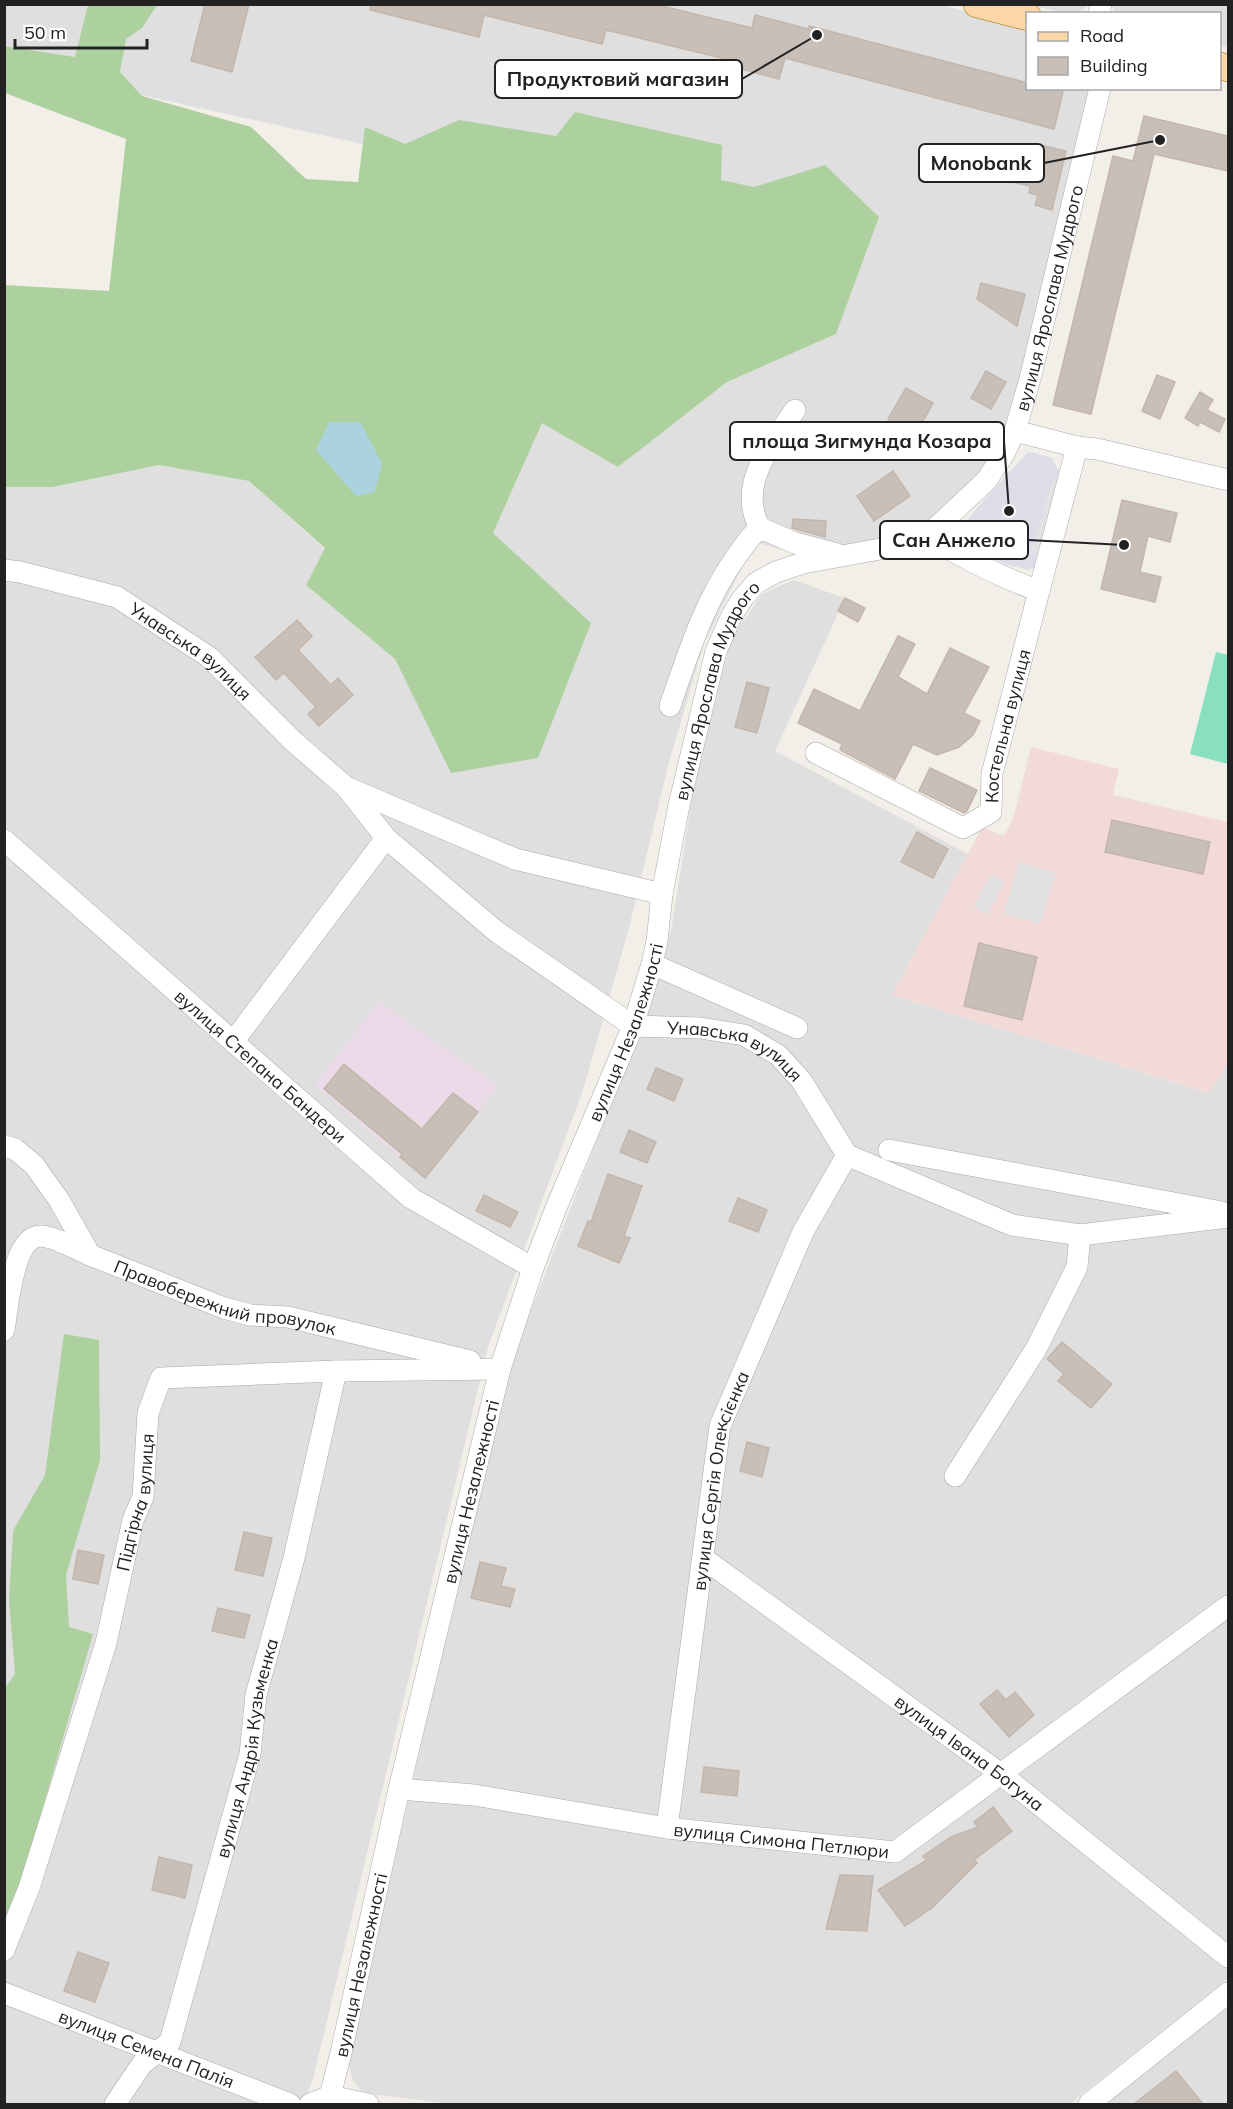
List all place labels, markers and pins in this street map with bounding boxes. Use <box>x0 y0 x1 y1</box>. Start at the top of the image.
callout: Продуктовий магазин <box>495 60 742 98</box>
callout: Monobank <box>919 144 1044 182</box>
callout: площа Зигмунда Козара <box>730 422 1004 460</box>
callout: Сан Анжело <box>880 521 1028 559</box>

